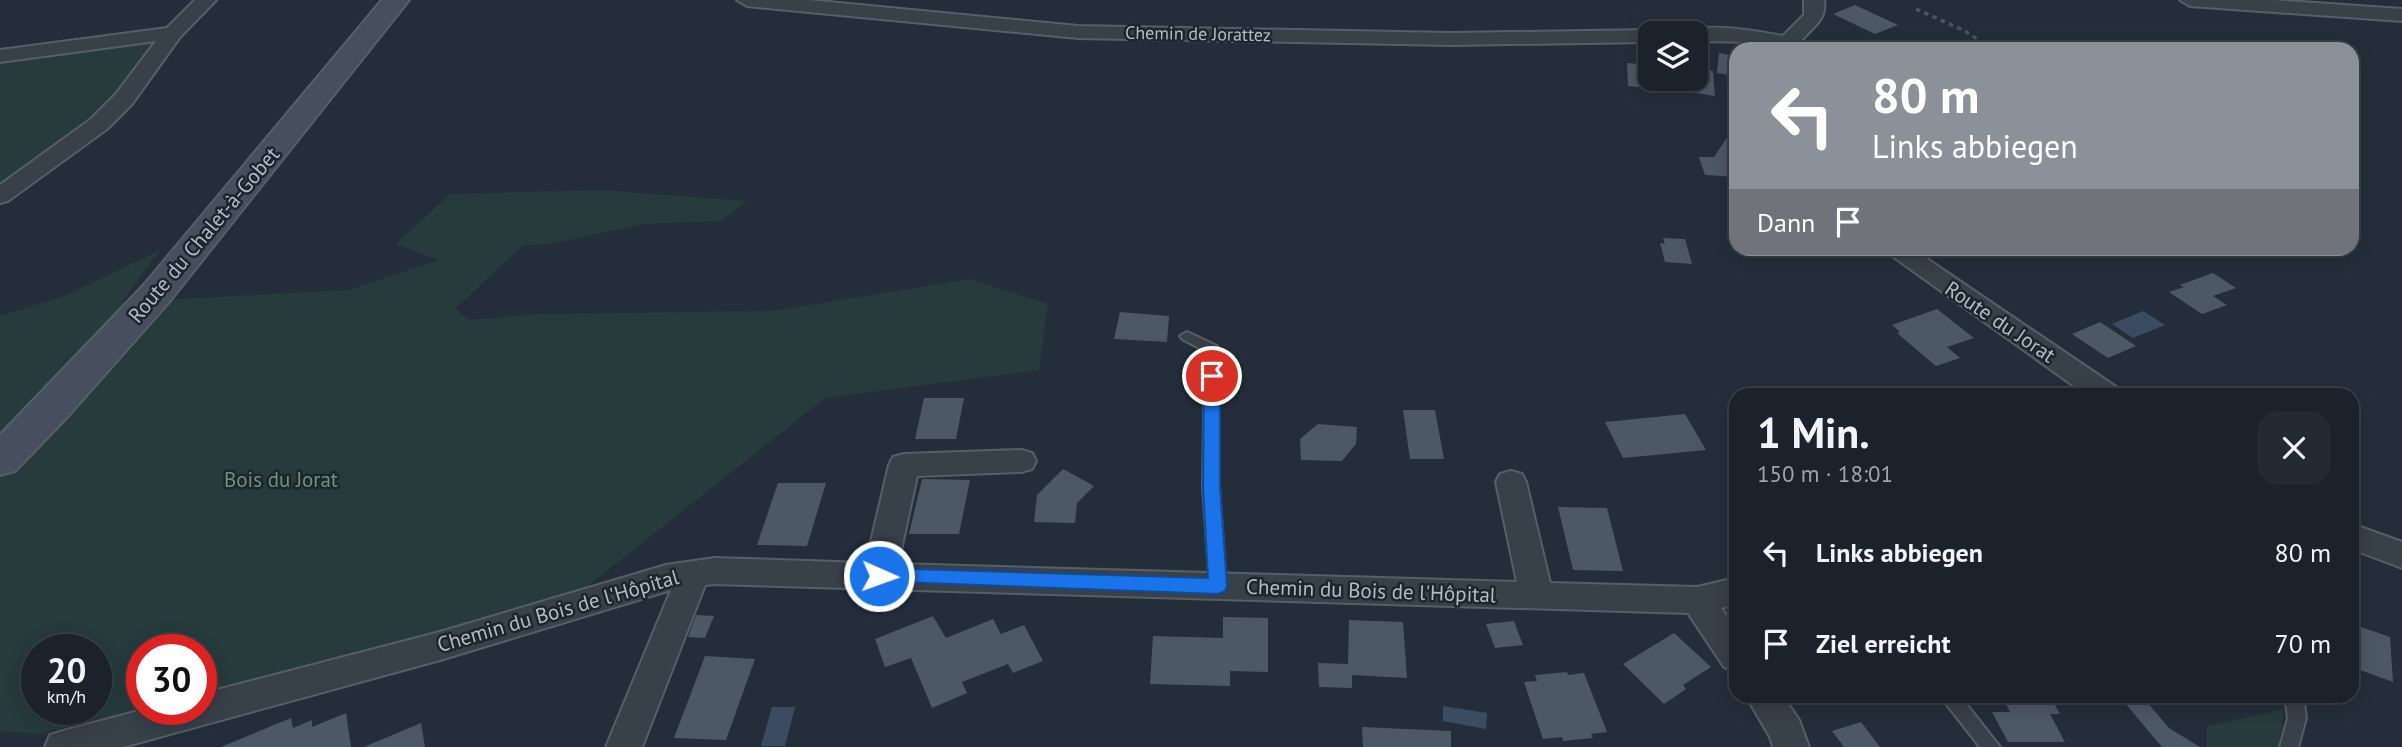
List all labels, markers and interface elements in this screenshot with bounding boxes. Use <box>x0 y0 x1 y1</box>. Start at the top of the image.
street label: Chemin de Jorattez <box>1125 21 1271 46</box>
map controls <box>1638 21 1708 91</box>
button: layers <box>1638 21 1708 91</box>
text: 80 m <box>1872 63 1979 127</box>
icon: left <box>1757 70 1848 161</box>
text: Links abbiegen <box>1872 125 2078 167</box>
street label: Route du Chalet-à-Gobet <box>122 141 285 328</box>
icon: arrive <box>1829 203 1867 241</box>
text: Dann <box>1757 206 1815 239</box>
street label: Route du Jorat <box>1940 275 2061 368</box>
pin <box>1182 346 1242 406</box>
icon: arrive <box>1193 357 1231 395</box>
text: 1 Min. <box>1757 405 1870 460</box>
button: close <box>2257 411 2331 485</box>
text: 150 m · 18:01 <box>1757 459 1893 488</box>
park label: Bois du Jorat <box>224 466 338 493</box>
icon: left <box>1757 534 1795 572</box>
text: Links abbiegen <box>1816 536 1983 569</box>
text: 80 m <box>2275 536 2331 569</box>
position arrow <box>842 539 916 613</box>
street label: Chemin du Bois de l'Hôpital <box>434 563 682 658</box>
street label: Chemin du Bois de l'Hôpital <box>1246 573 1496 608</box>
icon: arrive <box>1757 625 1795 663</box>
text: Ziel erreicht <box>1816 627 1951 660</box>
text: 70 m <box>2275 627 2331 660</box>
speed limit sign: 30 <box>126 634 217 725</box>
text: 20 <box>47 647 86 693</box>
text: km/h <box>47 685 86 708</box>

